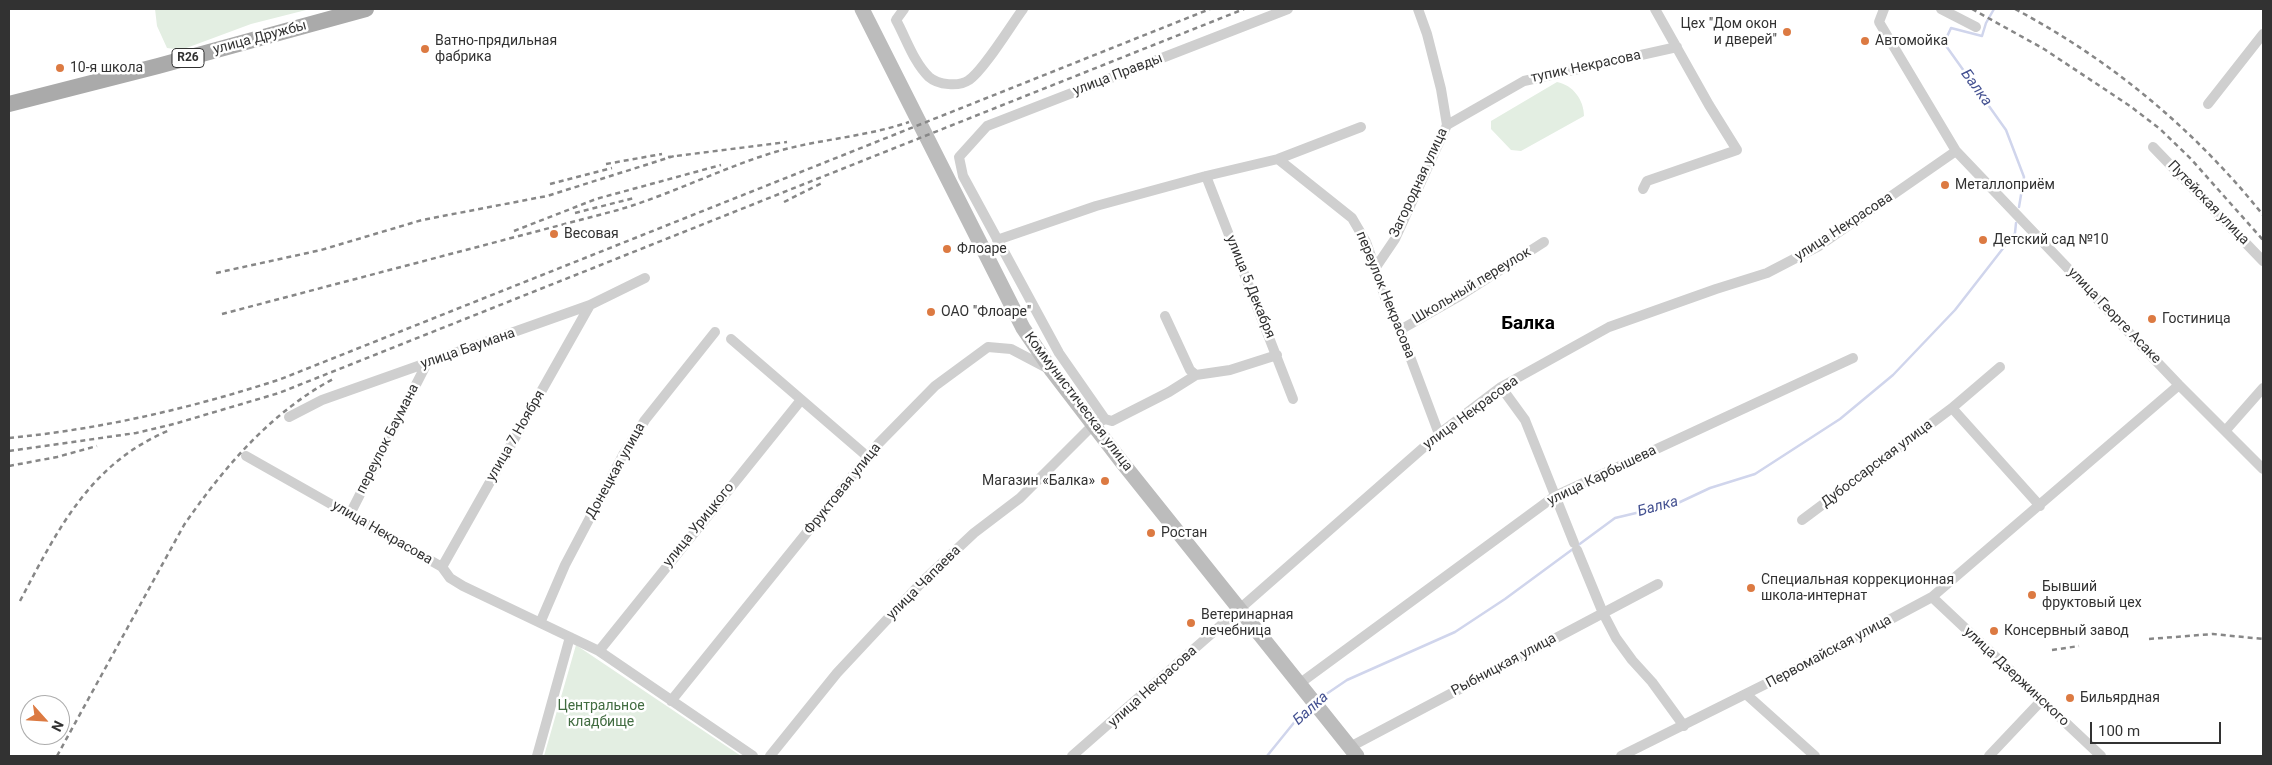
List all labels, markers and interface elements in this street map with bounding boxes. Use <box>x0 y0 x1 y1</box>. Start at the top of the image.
place label: Цех "Дом окон и дверей" <box>1681 16 1777 48</box>
street label: улица Дружбы <box>211 17 309 59</box>
marker: Цех "Дом окон и дверей" <box>1781 26 1793 38</box>
place label: Ватно-прядильная фабрика <box>435 33 557 65</box>
place label: Автомойка <box>1875 33 1948 49</box>
marker: Автомойка <box>1859 35 1871 47</box>
marker: Ватно-прядильная фабрика <box>419 43 431 55</box>
street label: тупик Некрасова <box>1529 47 1643 87</box>
road number: R26 <box>172 48 204 68</box>
street label: улица Правды <box>1071 50 1165 100</box>
place label: 10-я школа <box>70 60 143 76</box>
marker: 10-я школа <box>54 62 66 74</box>
water label: Балка <box>1957 66 1995 110</box>
street label: Загородная улица <box>1386 126 1452 240</box>
street label: Путейская улица <box>2164 157 2252 249</box>
place label: Металлоприём <box>1955 177 2055 193</box>
marker: Металлоприём <box>1939 179 1951 191</box>
street label: улица Некрасова <box>1792 189 1896 265</box>
place label: Весовая <box>564 226 619 242</box>
marker: Весовая <box>548 228 560 240</box>
street label: переулок Некрасова <box>1352 229 1418 361</box>
place label: Детский сад №10 <box>1993 232 2109 248</box>
street label: улица 5 Декабря <box>1222 233 1278 341</box>
marker: Детский сад №10 <box>1977 234 1989 246</box>
place label: Флоаре <box>957 241 1007 257</box>
marker: Флоаре <box>941 243 953 255</box>
street label: Школьный переулок <box>1410 244 1534 328</box>
street label: улица Георге Асаке <box>2064 264 2164 368</box>
place label: ОАО "Флоаре" <box>941 304 1031 320</box>
marker: ОАО "Флоаре" <box>925 306 937 318</box>
place label: Гостиница <box>2162 311 2231 327</box>
district label: Балка <box>1501 313 1555 335</box>
marker: Гостиница <box>2146 313 2158 325</box>
street label: улица Баумана <box>419 325 517 373</box>
street label: Коммунистическая улица <box>1020 329 1136 475</box>
street label: улица Некрасова <box>1420 373 1522 453</box>
street label: переулок Баумана <box>353 381 423 497</box>
street label: улица 7 Ноября <box>483 388 549 484</box>
street label: Дубоссарская улица <box>1818 417 1936 511</box>
street label: Донецкая улица <box>583 420 649 522</box>
street label: Фруктовая улица <box>801 440 885 538</box>
street label: улица Карбышева <box>1545 442 1659 510</box>
place label: Магазин «Балка» <box>982 473 1095 489</box>
marker: Магазин «Балка» <box>1099 475 1111 487</box>
street label: улица Урицкого <box>660 480 738 570</box>
water label: Балка <box>1636 493 1680 521</box>
street label: улица Некрасова <box>329 497 435 569</box>
place label: Ростан <box>1161 525 1207 541</box>
marker: Ростан <box>1145 527 1157 539</box>
street label: улица Чапаева <box>883 542 965 624</box>
place label: Специальная коррекционная школа-интернат <box>1761 572 1954 604</box>
place label: Бывший фруктовый цех <box>2042 579 2142 612</box>
marker: Специальная коррекционная школа-интернат <box>1745 582 1757 594</box>
marker: Бывший фруктовый цех <box>2026 589 2038 601</box>
place label: Ветеринарная лечебница <box>1201 607 1294 640</box>
street label: Первомайская улица <box>1763 612 1895 692</box>
marker: Ветеринарная лечебница <box>1185 617 1197 629</box>
place label: Консервный завод <box>2004 623 2129 639</box>
street label: улица Дзержинского <box>1960 624 2072 730</box>
marker: Консервный завод <box>1988 625 2000 637</box>
street label: Рыбницкая улица <box>1449 630 1559 700</box>
street label: улица Некрасова <box>1105 643 1201 731</box>
water label: Балка <box>1290 688 1332 730</box>
place label: Бильярдная <box>2080 690 2160 706</box>
marker: Бильярдная <box>2064 692 2076 704</box>
north arrow <box>20 695 70 745</box>
park label: Центральное кладбище <box>557 698 645 730</box>
scale bar <box>2092 712 2223 744</box>
text: N <box>48 718 67 734</box>
text: 100 m <box>2098 722 2140 740</box>

